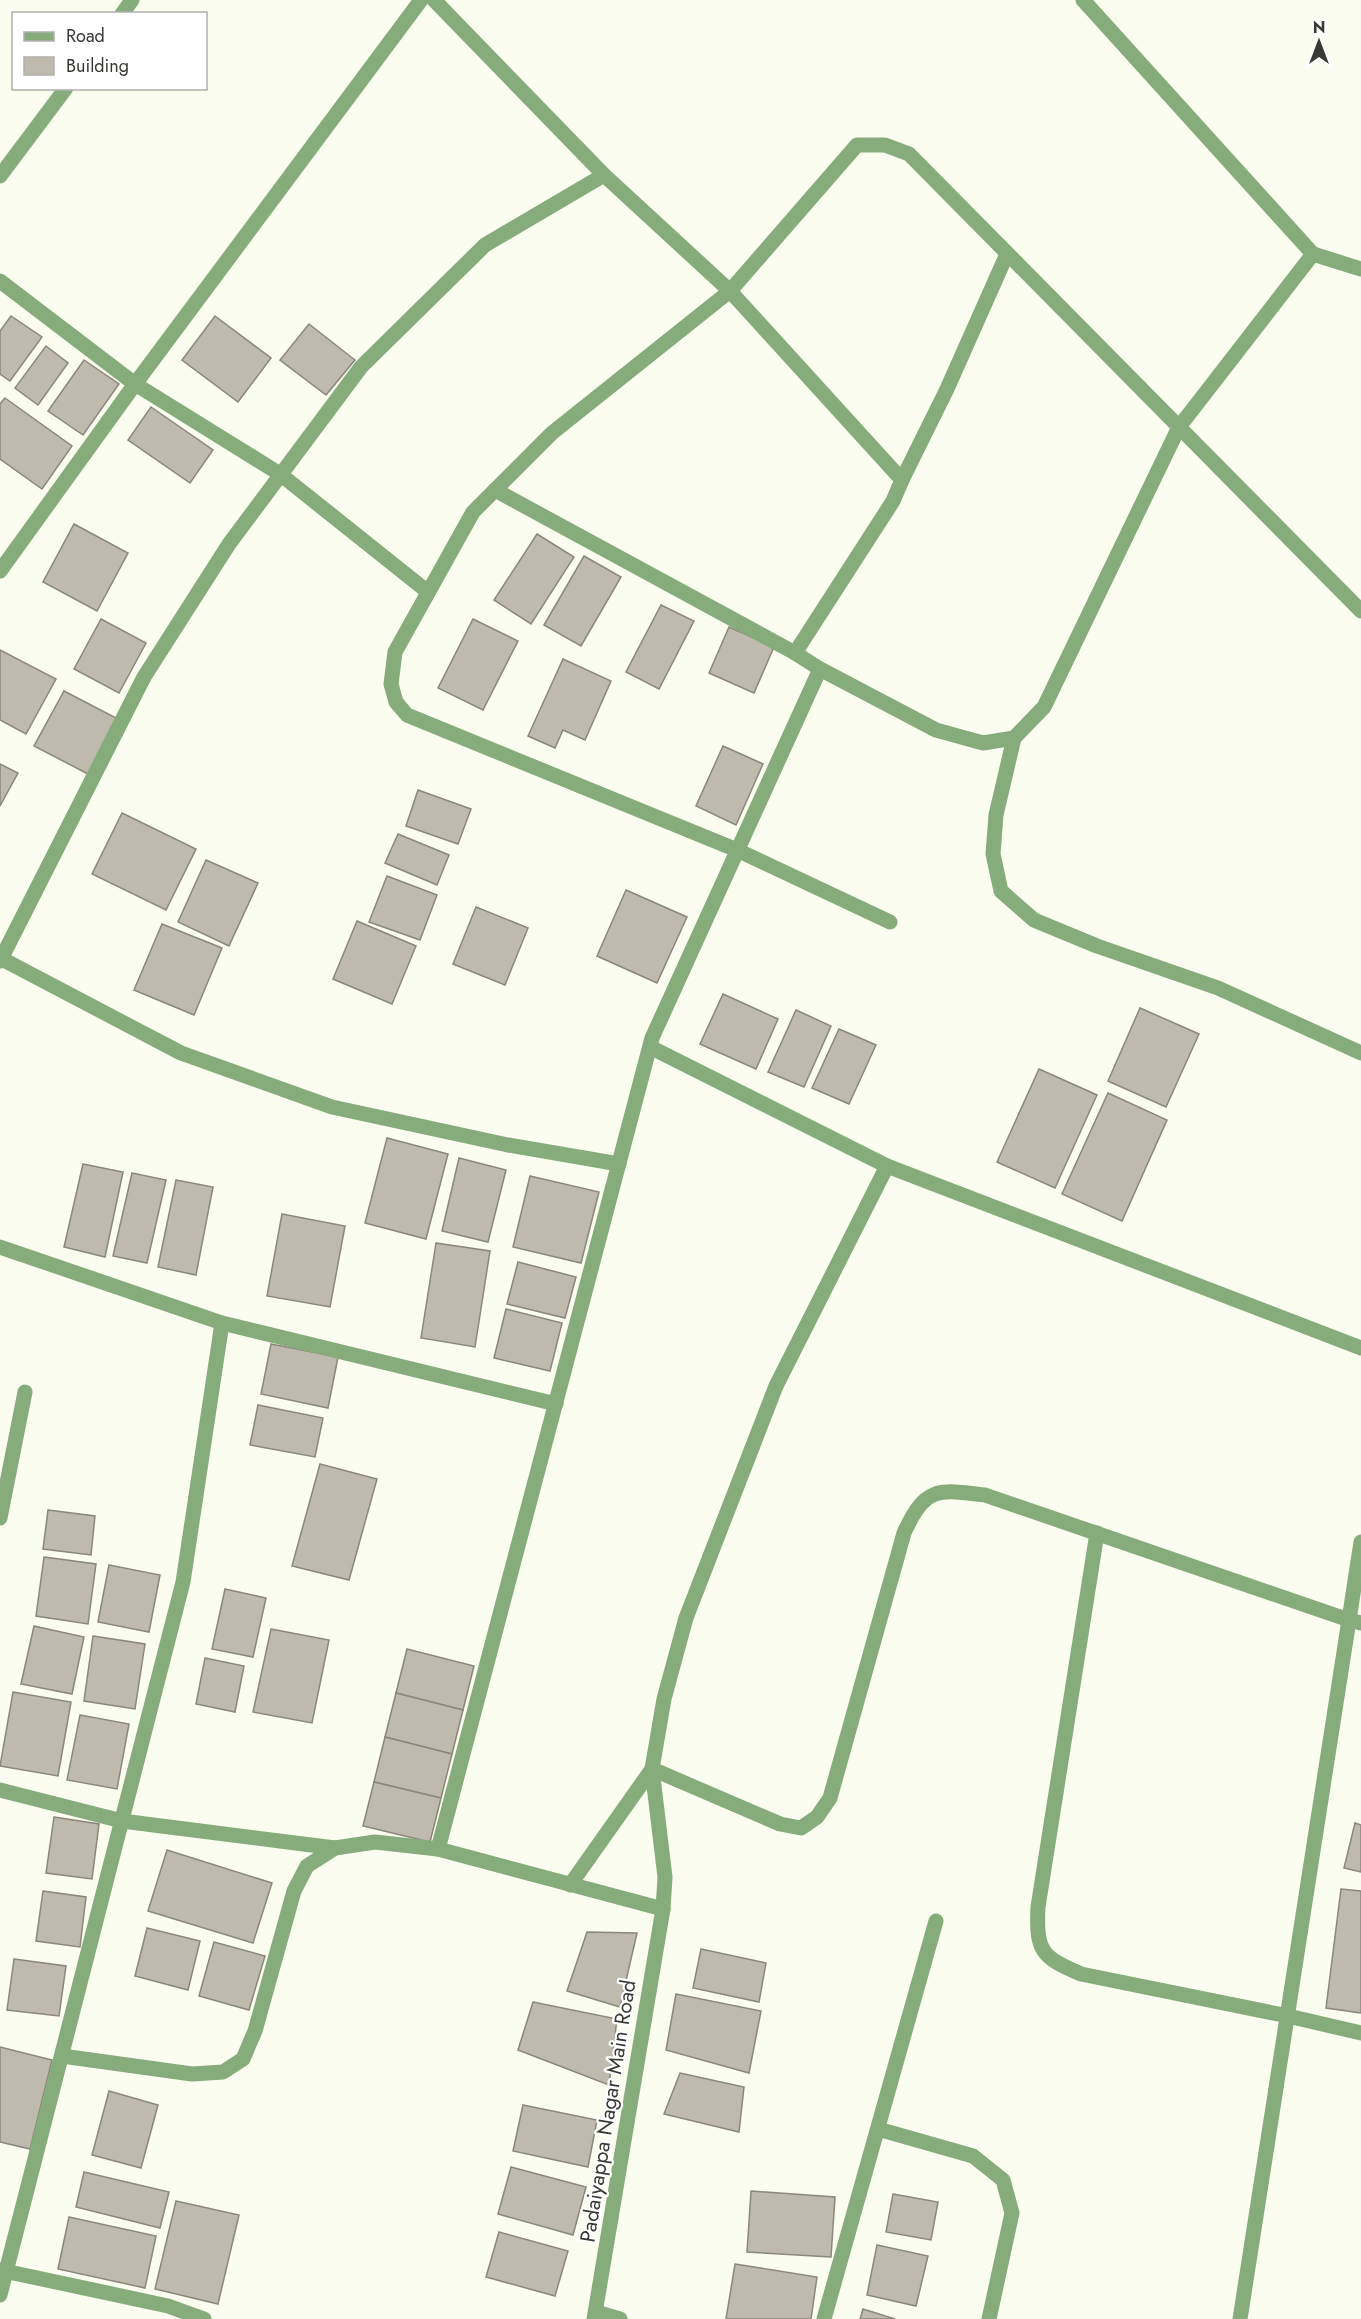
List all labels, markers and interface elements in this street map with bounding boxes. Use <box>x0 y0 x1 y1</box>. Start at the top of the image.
legend <box>12 12 207 90</box>
north arrow <box>1289 12 1349 72</box>
text: N <box>1313 16 1325 39</box>
text: Road <box>66 23 105 49</box>
text: Building <box>66 53 129 79</box>
street label: Padaiyappa Nagar Main Road <box>572 1978 644 2244</box>

